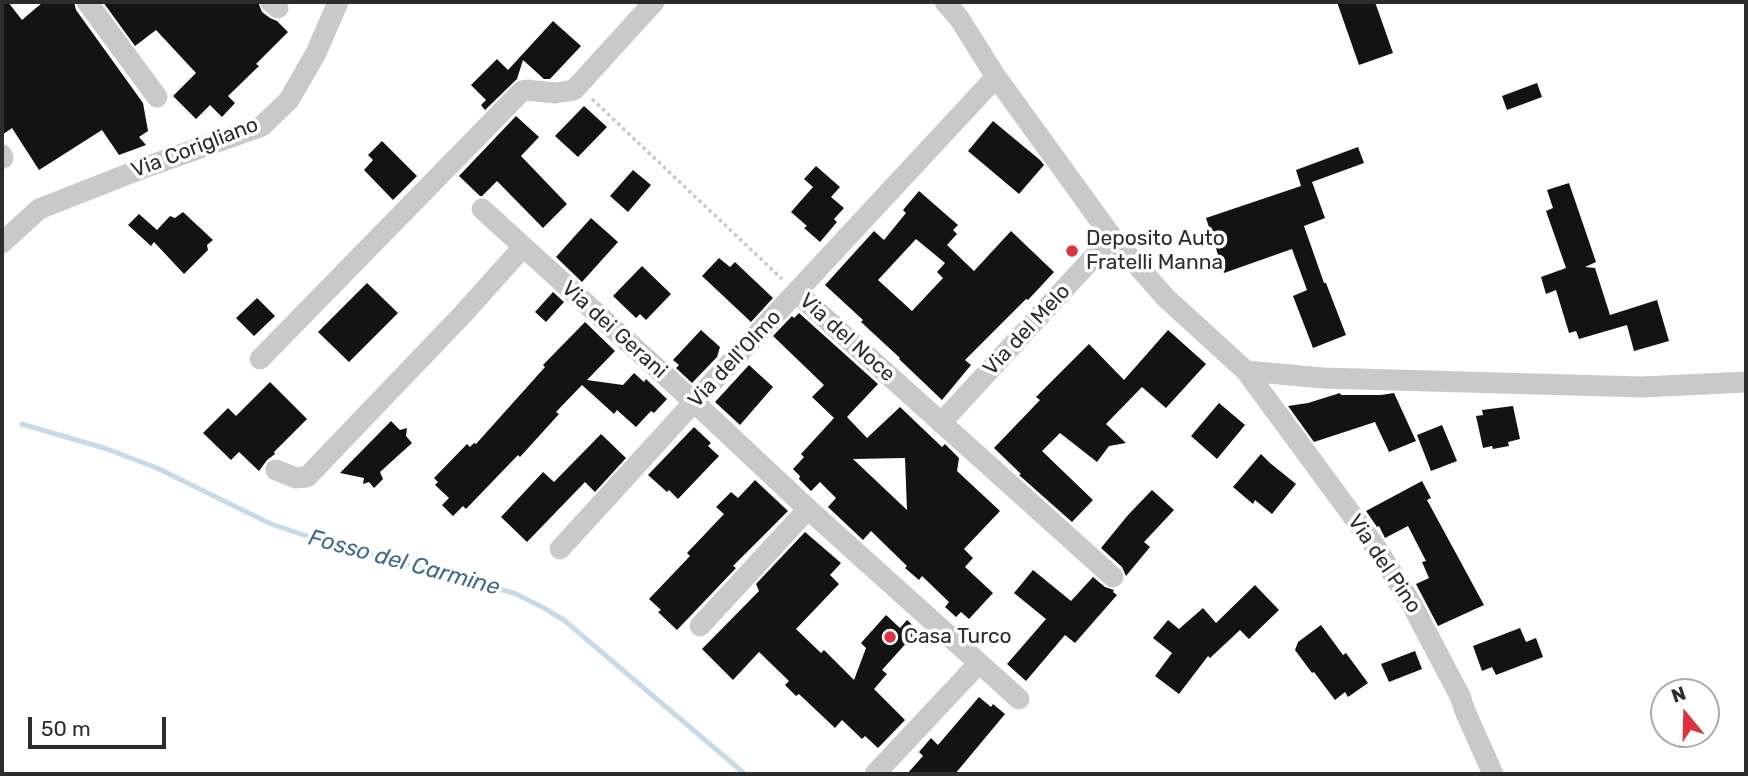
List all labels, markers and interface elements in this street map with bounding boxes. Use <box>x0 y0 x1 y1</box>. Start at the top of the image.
street label: Via Corigliano <box>128 112 262 184</box>
place label: Deposito Auto Fratelli Manna <box>1086 226 1225 276</box>
marker: Deposito Auto Fratelli Manna <box>1064 243 1080 259</box>
street label: Via dei Gerani <box>556 276 672 384</box>
street label: Via del Melo <box>978 279 1076 381</box>
street label: Via del Noce <box>794 288 900 388</box>
street label: Via dell'Olmo <box>683 305 787 413</box>
street label: Via del Pino <box>1342 510 1426 618</box>
water label: Fosso del Carmine <box>305 524 503 602</box>
place label: Casa Turco <box>904 624 1012 650</box>
marker: Casa Turco <box>882 629 898 645</box>
north arrow <box>1650 678 1720 748</box>
text: N <box>1668 681 1689 708</box>
scale bar <box>32 702 170 746</box>
text: 50 m <box>41 716 91 741</box>

